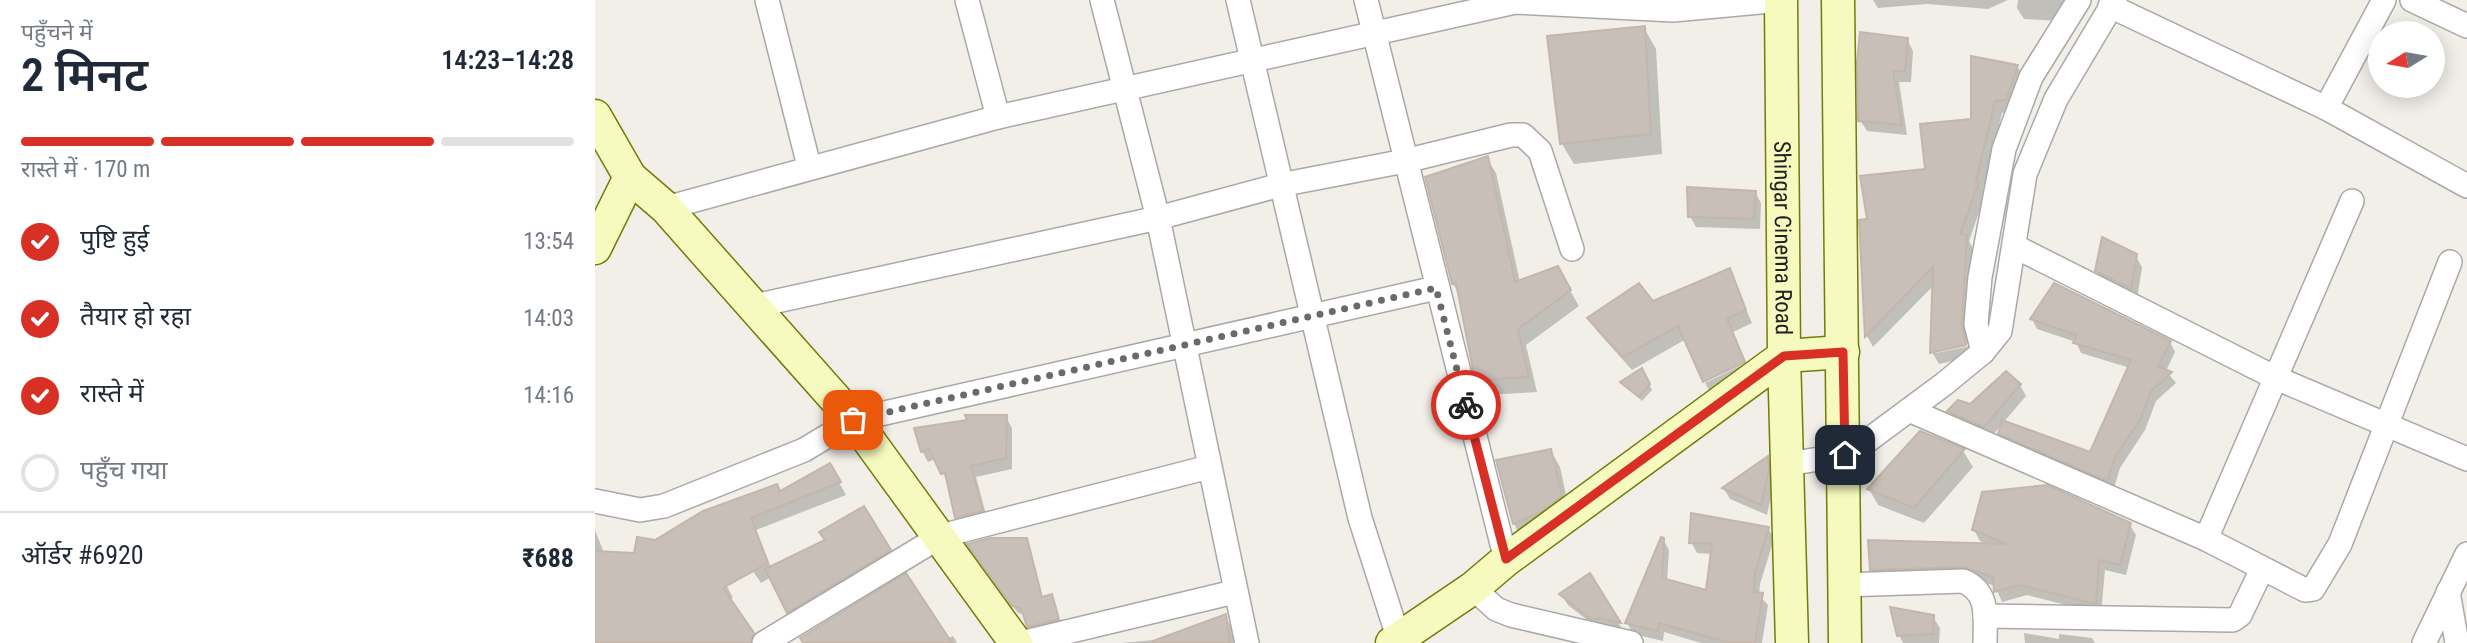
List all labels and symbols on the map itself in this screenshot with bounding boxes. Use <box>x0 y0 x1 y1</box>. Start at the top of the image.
north arrow <box>2368 21 2445 98</box>
street label: Shingar Cinema Road <box>1769 141 1797 335</box>
courier <box>1431 370 1501 440</box>
pin <box>823 390 883 450</box>
pin <box>1815 425 1875 485</box>

